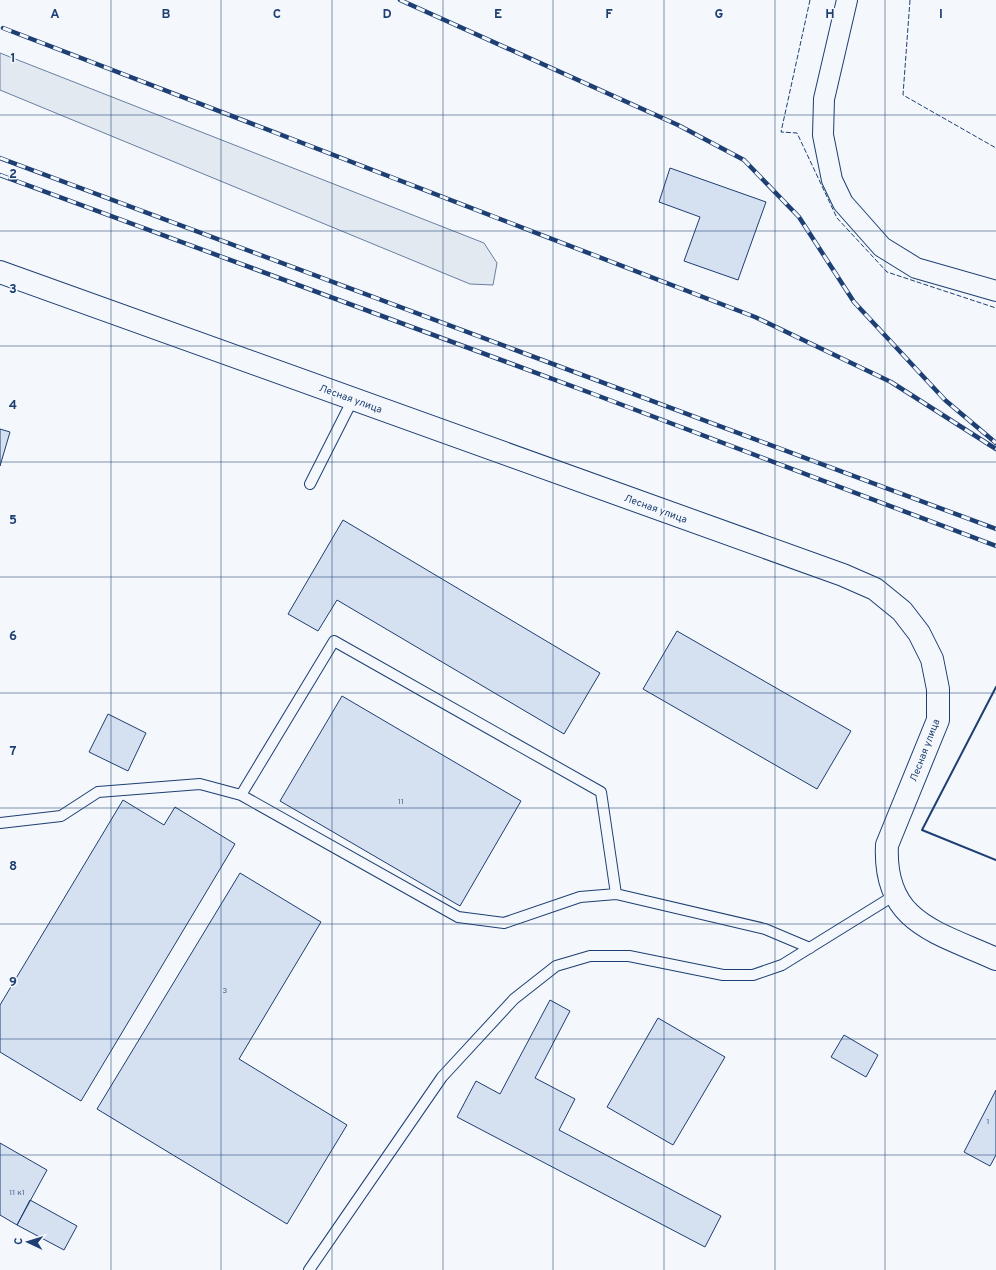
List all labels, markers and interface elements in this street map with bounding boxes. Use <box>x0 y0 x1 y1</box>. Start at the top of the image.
text: A <box>50 7 60 23</box>
text: B <box>162 7 171 23</box>
text: C <box>273 7 281 23</box>
text: D <box>382 7 392 23</box>
text: E <box>494 7 502 23</box>
text: F <box>605 7 613 23</box>
text: G <box>715 7 724 23</box>
text: H <box>825 7 835 23</box>
text: I <box>939 7 943 23</box>
text: 1 <box>10 51 16 67</box>
text: 2 <box>9 167 17 183</box>
text: 3 <box>9 282 17 298</box>
street label: Лесная улица <box>317 382 384 417</box>
text: 4 <box>9 398 17 414</box>
street label: Лесная улица <box>622 492 689 527</box>
text: 5 <box>9 513 17 529</box>
text: 6 <box>9 629 17 645</box>
street label: Лесная улица <box>907 717 943 784</box>
text: 7 <box>10 744 17 760</box>
house number: 11 <box>398 797 404 807</box>
text: 8 <box>9 859 17 875</box>
text: 9 <box>9 975 17 991</box>
house number: 3 <box>223 986 228 996</box>
house number: 1 <box>987 1117 989 1127</box>
house number: 11 к1 <box>9 1188 25 1198</box>
north arrow <box>8 1222 48 1262</box>
text: С <box>12 1237 26 1245</box>

